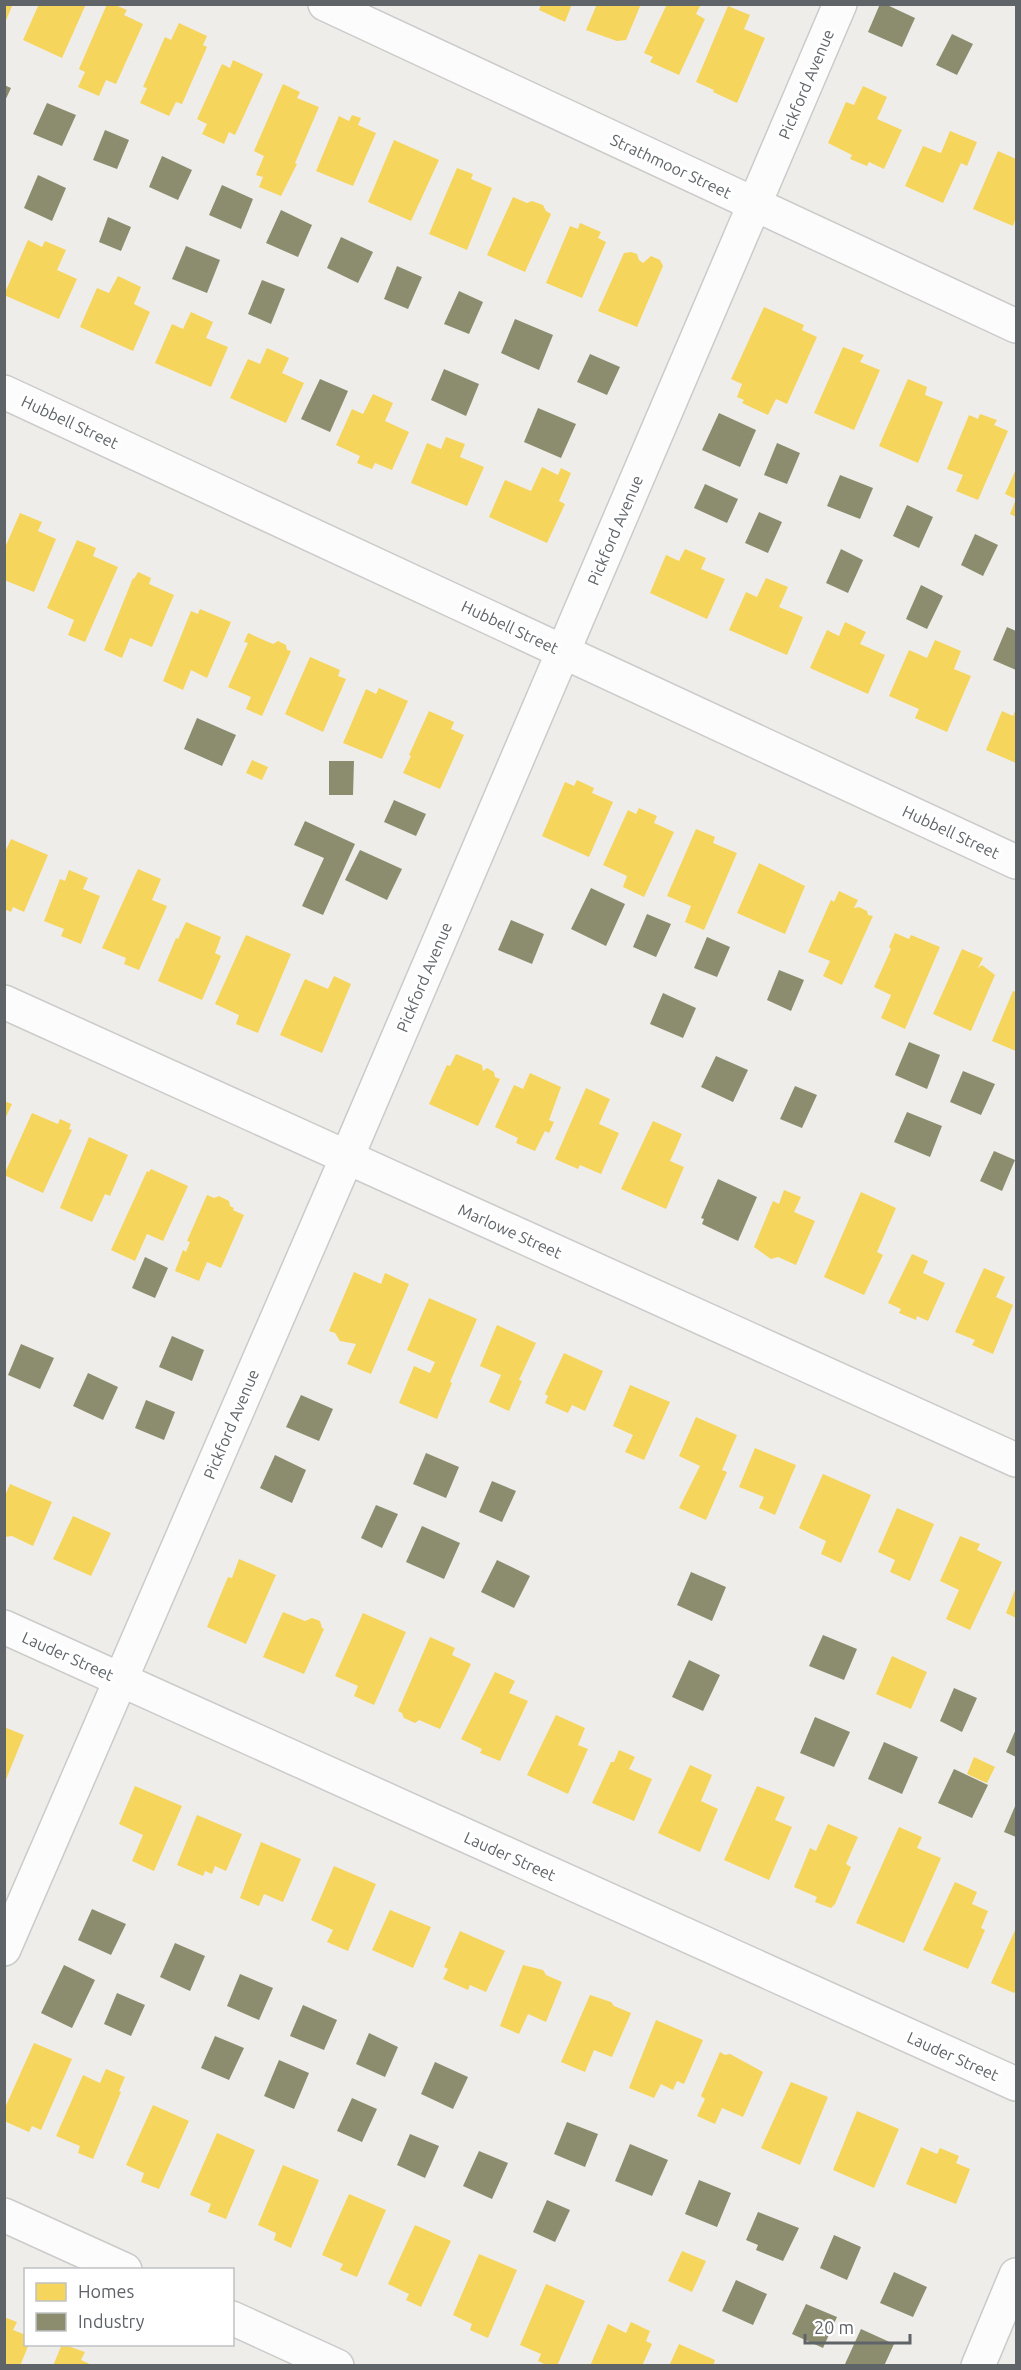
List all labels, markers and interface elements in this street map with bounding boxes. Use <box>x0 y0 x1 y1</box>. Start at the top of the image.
street label: Pickford Avenue <box>775 26 837 142</box>
street label: Strathmoor Street <box>608 130 735 202</box>
street label: Hubbell Street <box>19 392 122 453</box>
street label: Pickford Avenue <box>584 472 646 588</box>
street label: Hubbell Street <box>459 597 562 658</box>
street label: Hubbell Street <box>900 802 1003 863</box>
street label: Pickford Avenue <box>393 919 455 1035</box>
street label: Marlowe Street <box>456 1200 565 1262</box>
street label: Pickford Avenue <box>200 1366 262 1482</box>
street label: Lauder Street <box>20 1628 117 1684</box>
street label: Lauder Street <box>462 1828 559 1884</box>
street label: Lauder Street <box>905 2028 1002 2084</box>
legend <box>24 2268 234 2346</box>
text: Homes <box>78 2281 135 2301</box>
scale bar <box>805 2307 910 2345</box>
text: Industry <box>78 2311 145 2331</box>
text: 20 m <box>814 2317 854 2337</box>

